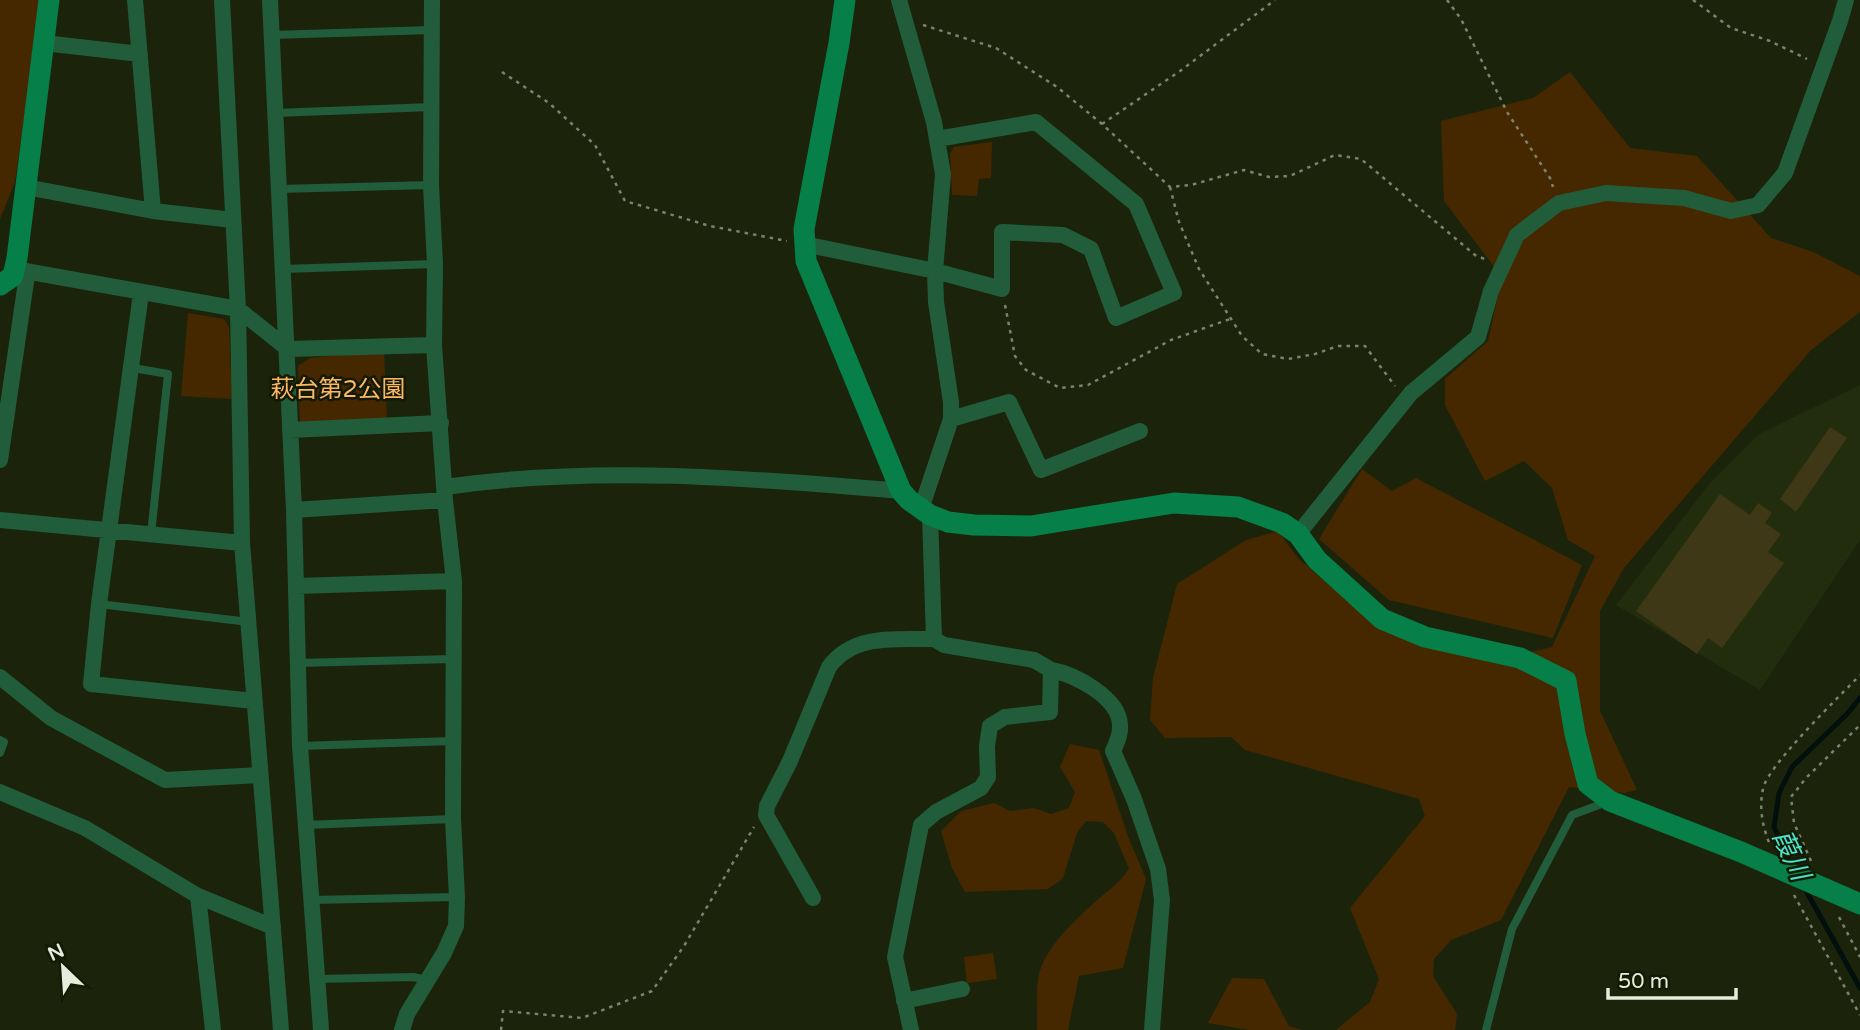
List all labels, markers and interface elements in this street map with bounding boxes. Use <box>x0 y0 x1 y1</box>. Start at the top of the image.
park label: 萩台第2公園 <box>270 375 406 404</box>
water label: 葭川 <box>1766 825 1817 888</box>
north arrow <box>28 932 98 1002</box>
text: N <box>45 939 68 966</box>
scale bar <box>1608 956 1736 1000</box>
text: 50 m <box>1618 969 1669 994</box>

